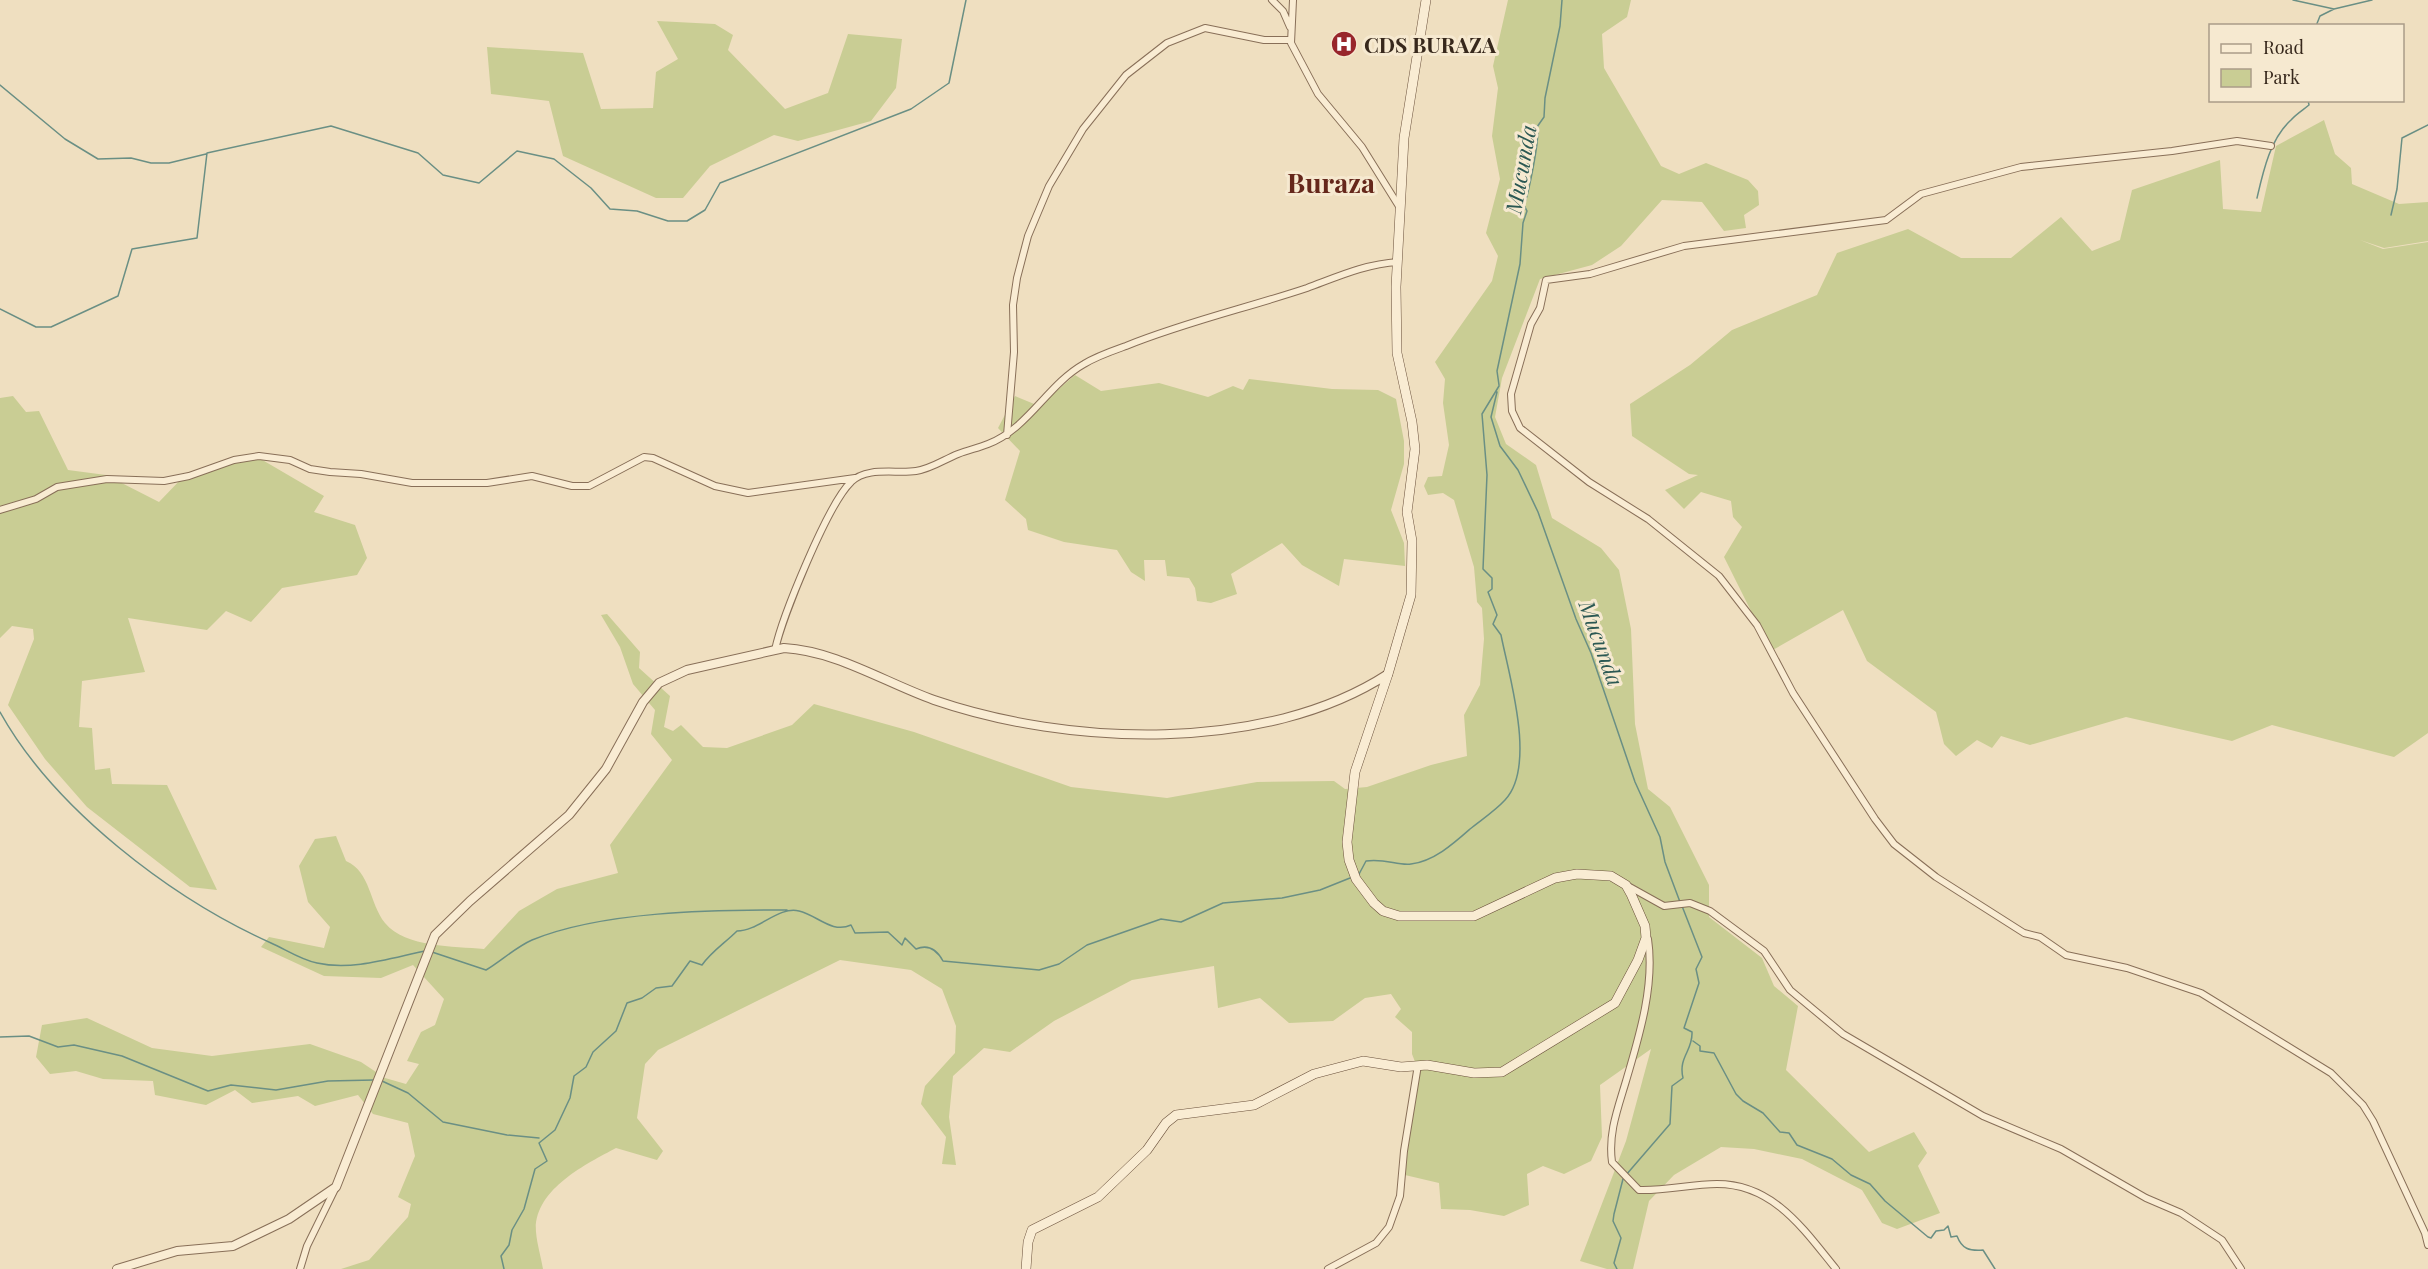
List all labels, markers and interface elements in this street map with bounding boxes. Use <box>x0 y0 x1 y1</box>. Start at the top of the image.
legend <box>2209 24 2404 102</box>
hospital icon: CDS BURAZA <box>1329 29 1359 59</box>
place label: CDS BURAZA <box>1364 30 1497 58</box>
text: Road <box>2263 35 2304 59</box>
text: Park <box>2263 65 2300 89</box>
water label: Mucunda <box>1497 122 1543 217</box>
district label: Buraza <box>1287 164 1375 200</box>
water label: Mucunda <box>1572 595 1631 690</box>

